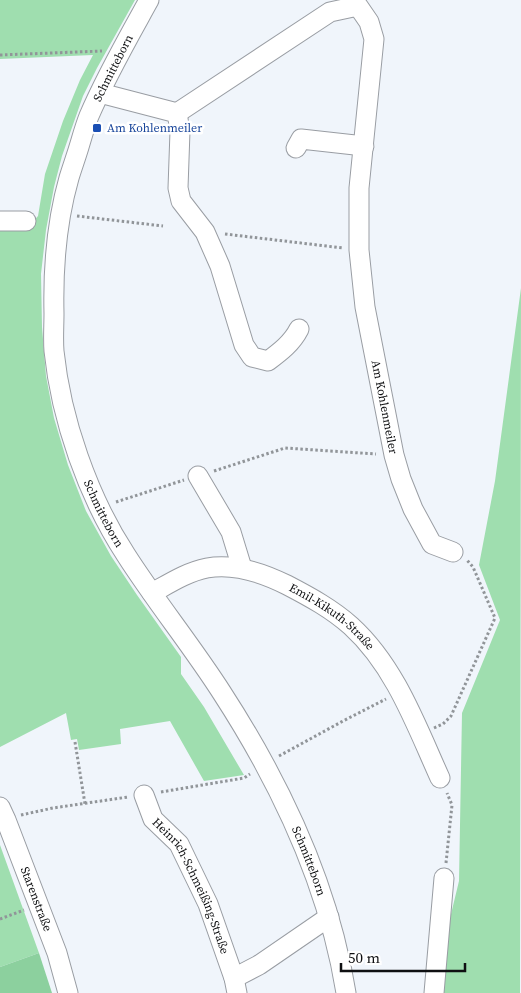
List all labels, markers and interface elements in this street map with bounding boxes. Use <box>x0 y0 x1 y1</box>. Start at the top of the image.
street label: Schmitteborn <box>89 32 137 104</box>
place label: Am Kohlenmeiler <box>107 120 202 136</box>
marker: Am Kohlenmeiler <box>91 122 103 134</box>
street label: Am Kohlenmeiler <box>368 359 402 455</box>
street label: Schmitteborn <box>80 478 127 550</box>
street label: Emil-Kikuth-Straße <box>286 580 378 653</box>
street label: Heinrich-Schmeißing-Straße <box>149 814 233 956</box>
street label: Schmitteborn <box>288 824 330 898</box>
street label: Starenstraße <box>17 865 56 934</box>
scale bar <box>341 940 465 972</box>
text: 50 m <box>348 947 380 968</box>

